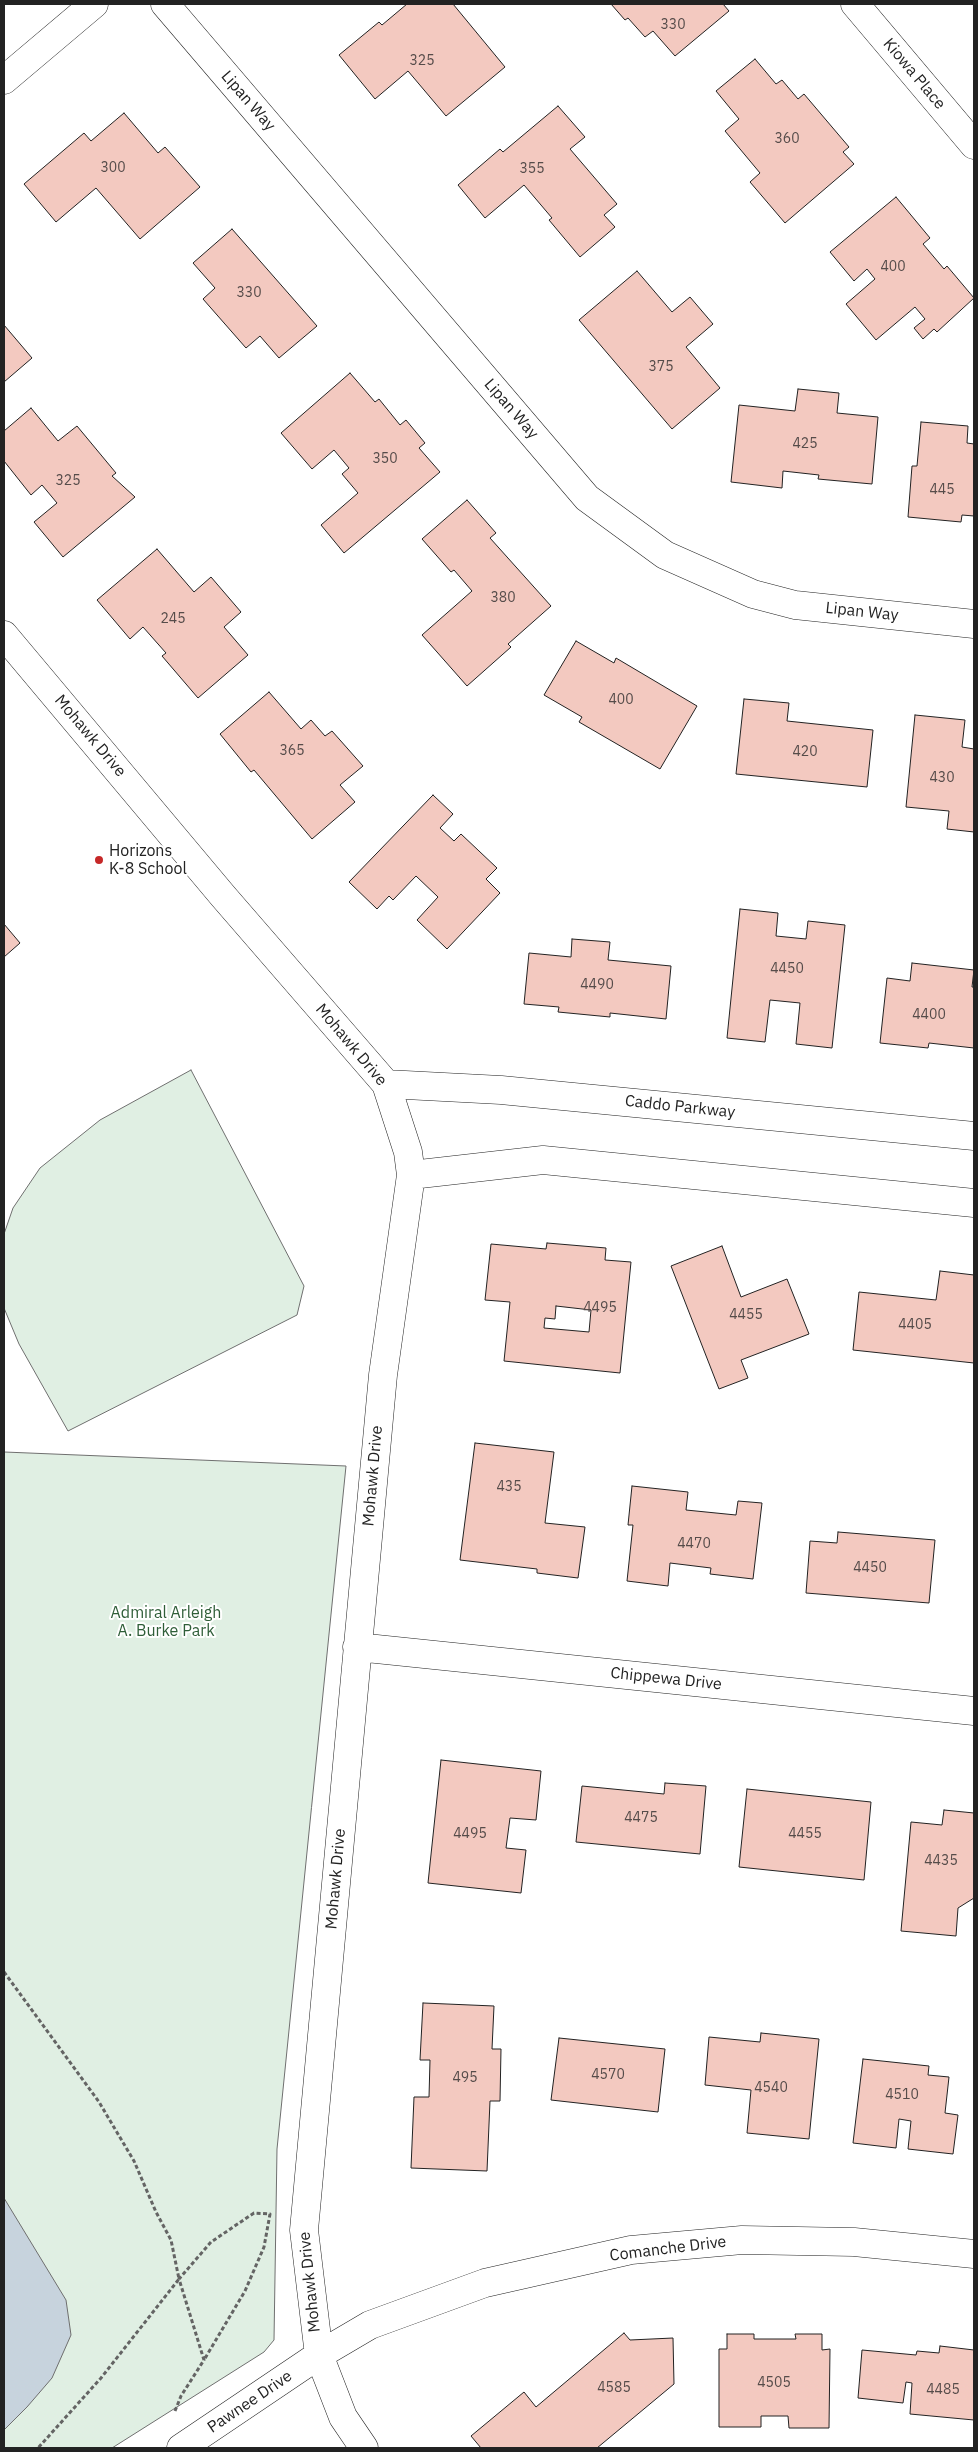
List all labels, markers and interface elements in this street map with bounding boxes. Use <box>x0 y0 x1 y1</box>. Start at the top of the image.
house number: 330 <box>660 17 686 33</box>
street label: Kiowa Place <box>879 35 949 113</box>
house number: 325 <box>409 53 435 69</box>
street label: Lipan Way <box>217 67 279 135</box>
house number: 360 <box>774 131 800 147</box>
house number: 300 <box>100 160 126 176</box>
house number: 355 <box>519 161 545 177</box>
house number: 400 <box>880 259 906 275</box>
house number: 330 <box>236 285 262 301</box>
house number: 375 <box>648 359 674 375</box>
street label: Lipan Way <box>480 375 542 443</box>
house number: 425 <box>792 436 818 452</box>
house number: 350 <box>372 451 398 467</box>
house number: 325 <box>55 473 81 489</box>
house number: 445 <box>929 482 955 498</box>
house number: 380 <box>490 590 516 606</box>
street label: Lipan Way <box>825 599 899 625</box>
house number: 245 <box>160 611 186 627</box>
street label: Mohawk Drive <box>50 691 130 781</box>
house number: 400 <box>608 692 634 708</box>
house number: 365 <box>279 743 305 759</box>
house number: 420 <box>792 744 818 760</box>
house number: 430 <box>929 770 955 786</box>
place label: Horizons K-8 School <box>109 841 187 879</box>
marker: Horizons K-8 School <box>93 854 105 866</box>
house number: 4450 <box>770 961 804 977</box>
house number: 4490 <box>580 977 614 993</box>
street label: Mohawk Drive <box>311 1000 391 1090</box>
house number: 4400 <box>912 1007 946 1023</box>
street label: Caddo Parkway <box>624 1092 736 1122</box>
house number: 4495 <box>583 1300 617 1316</box>
house number: 4455 <box>729 1307 763 1323</box>
house number: 4405 <box>898 1317 932 1333</box>
street label: Mohawk Drive <box>359 1425 387 1527</box>
house number: 435 <box>496 1479 522 1495</box>
house number: 4470 <box>677 1536 711 1552</box>
house number: 4450 <box>853 1560 887 1576</box>
park label: Admiral Arleigh A. Burke Park <box>111 1603 221 1641</box>
street label: Chippewa Drive <box>609 1664 723 1694</box>
house number: 4475 <box>624 1810 658 1826</box>
house number: 4495 <box>453 1826 487 1842</box>
house number: 4455 <box>788 1826 822 1842</box>
street label: Mohawk Drive <box>322 1828 350 1930</box>
house number: 4435 <box>924 1853 958 1869</box>
house number: 4570 <box>591 2067 625 2083</box>
house number: 495 <box>452 2070 478 2086</box>
house number: 4540 <box>754 2080 788 2096</box>
house number: 4510 <box>885 2087 919 2103</box>
street label: Mohawk Drive <box>295 2231 325 2333</box>
street label: Comanche Drive <box>609 2232 727 2266</box>
street label: Pawnee Drive <box>204 2367 296 2437</box>
house number: 4505 <box>757 2375 791 2391</box>
house number: 4585 <box>597 2380 631 2396</box>
house number: 4485 <box>926 2382 960 2398</box>

